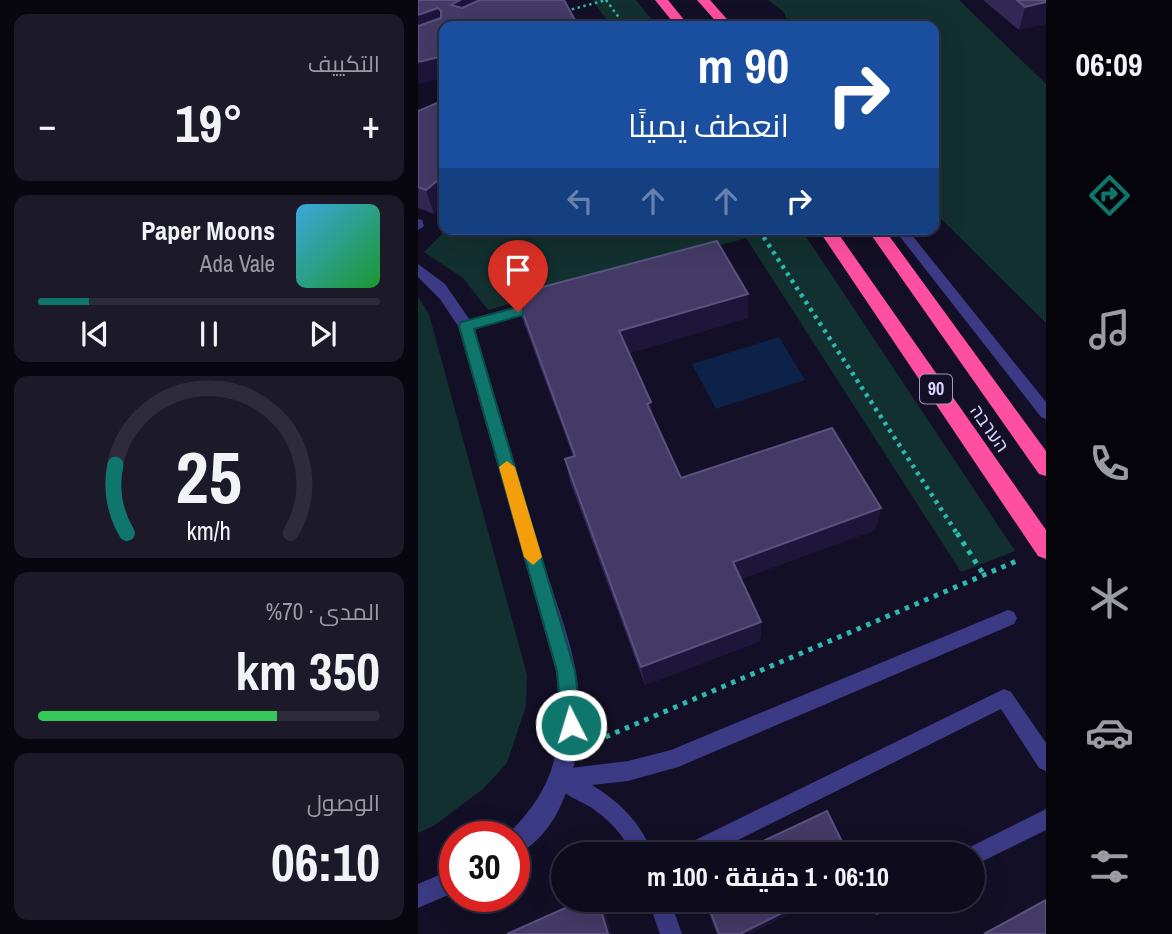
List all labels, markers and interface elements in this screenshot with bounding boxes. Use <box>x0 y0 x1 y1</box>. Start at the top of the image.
text: 90 m <box>697 32 789 98</box>
text: 06:09 <box>1075 43 1143 86</box>
text: التكييف <box>308 48 380 79</box>
icon: right <box>813 49 904 140</box>
text: 19° <box>175 88 243 158</box>
text: − <box>38 99 56 150</box>
text: + <box>362 99 380 150</box>
text: انعطف يمينًا <box>628 104 789 147</box>
icon: directions <box>1085 171 1134 220</box>
icon: left <box>561 182 599 220</box>
icon: ahead <box>634 182 672 220</box>
icon: ahead <box>707 182 745 220</box>
icon: right <box>780 182 818 220</box>
text: Paper Moons <box>141 213 275 248</box>
pin <box>488 240 548 312</box>
text: Ada Vale <box>200 248 275 279</box>
icon: arrive <box>499 251 537 289</box>
icon: music <box>1085 305 1134 354</box>
icon: previous <box>76 315 114 353</box>
icon: pause <box>190 315 228 353</box>
icon: next <box>304 315 342 353</box>
road number: 90 <box>920 374 952 404</box>
street label: הערבה <box>964 399 1016 457</box>
text: 25 <box>176 428 242 526</box>
icon: phone <box>1085 439 1134 488</box>
text: km/h <box>187 514 231 548</box>
icon: climate <box>1085 574 1134 623</box>
text: المدى · 70% <box>266 596 380 627</box>
text: 350 km <box>235 636 380 706</box>
position arrow <box>534 688 608 762</box>
icon: car <box>1085 708 1134 757</box>
text: الوصول <box>307 787 380 818</box>
speed limit sign: 30 <box>439 821 530 912</box>
text: 06:10 <box>271 827 380 897</box>
icon: filters <box>1085 842 1134 891</box>
text: 06:10 · 1 دقيقة · 100 m <box>647 859 889 894</box>

